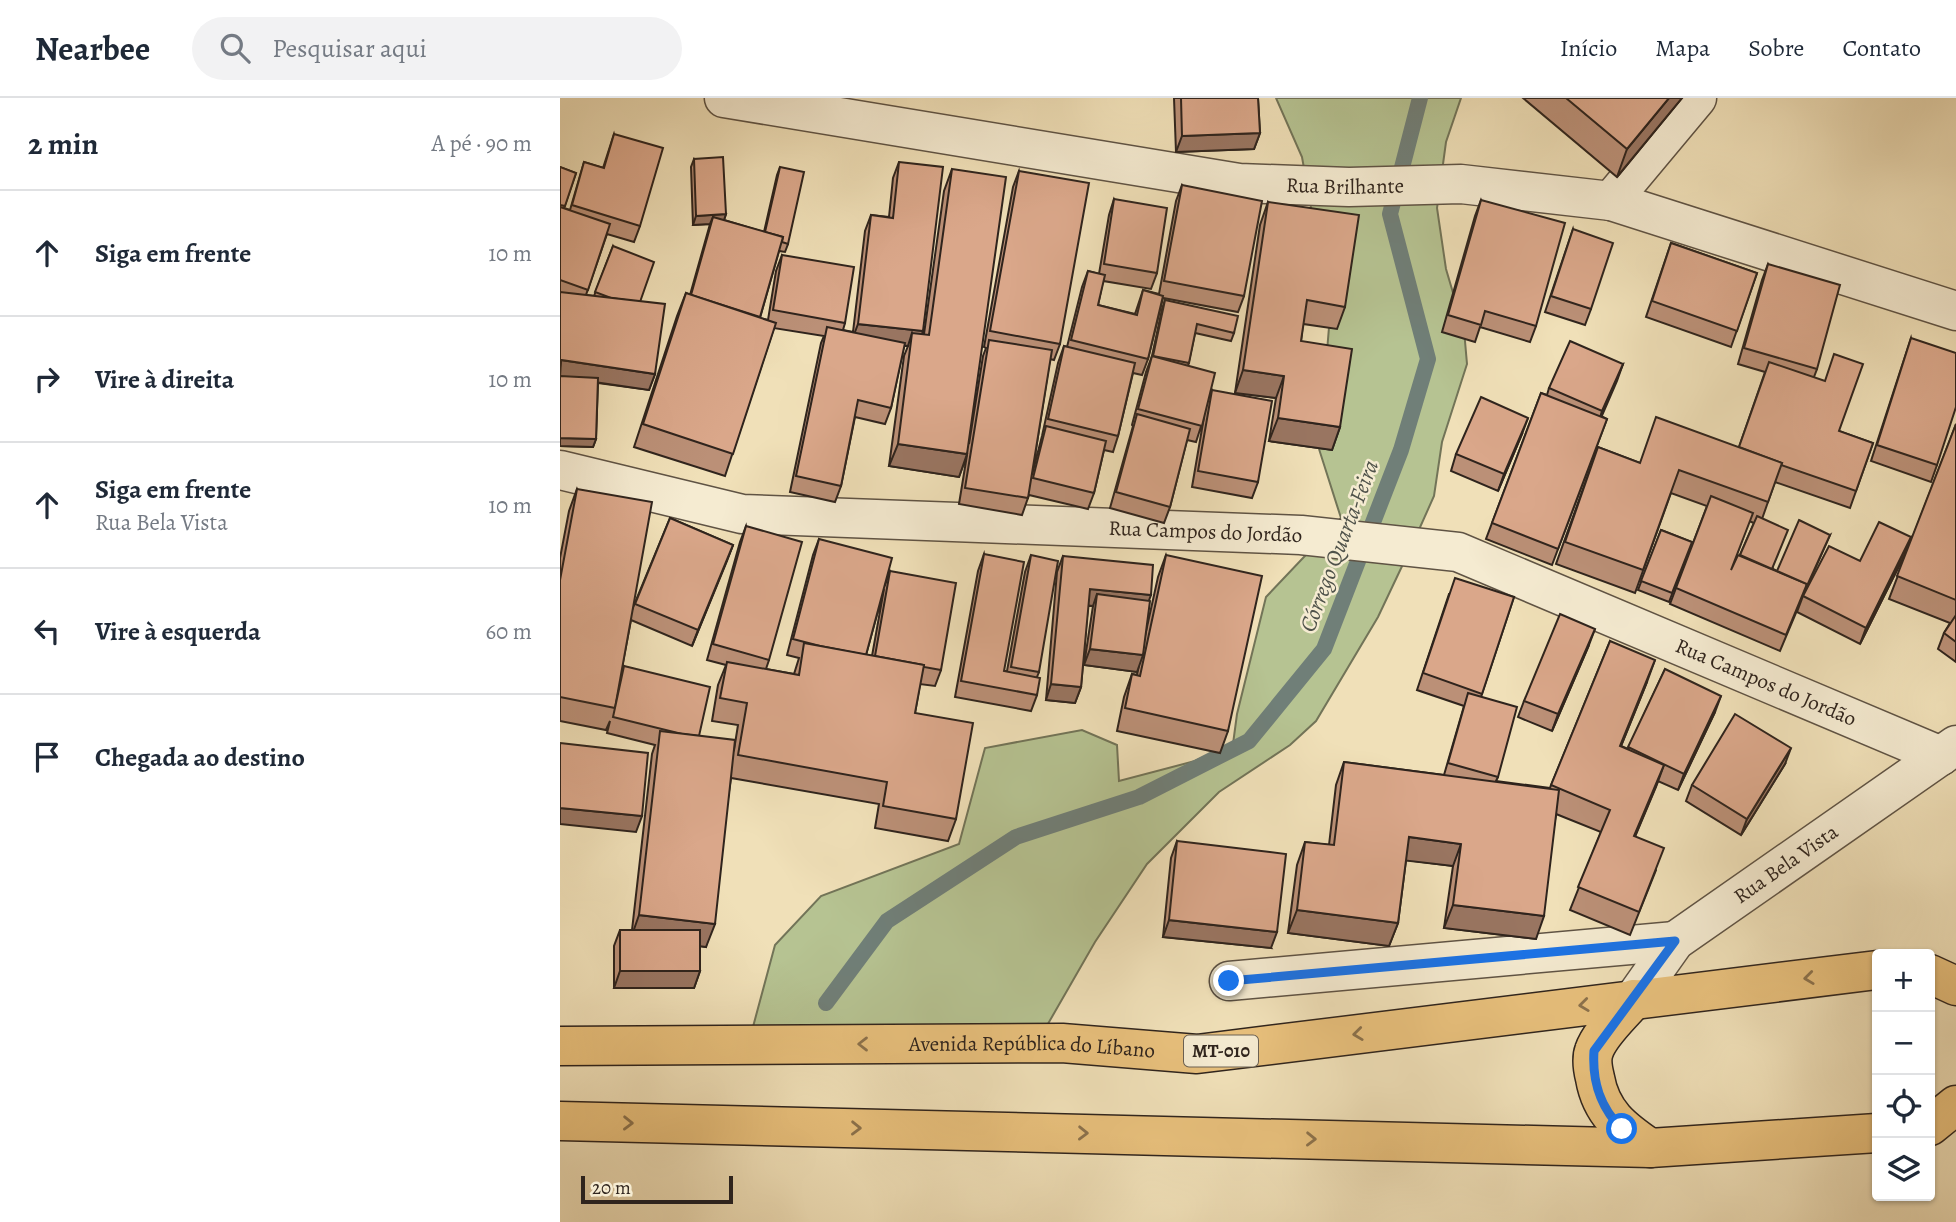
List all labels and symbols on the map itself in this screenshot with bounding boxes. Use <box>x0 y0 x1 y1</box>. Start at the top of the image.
street label: Rua Brilhante <box>1286 171 1404 201</box>
water label: Córrego Quarta-Feira <box>1292 455 1386 636</box>
street label: Rua Campos do Jordão <box>1108 514 1303 549</box>
street label: Rua Campos do Jordão <box>1671 631 1861 733</box>
street label: Rua Bela Vista <box>1728 817 1844 910</box>
route end <box>1213 965 1244 996</box>
one-way arrow <box>1804 970 1815 985</box>
one-way arrow <box>1578 998 1589 1013</box>
one-way arrow <box>1352 1027 1364 1042</box>
street label: Avenida República do Líbano <box>908 1029 1156 1065</box>
road number: MT-010 <box>1184 1035 1258 1066</box>
one-way arrow <box>857 1037 868 1052</box>
route start <box>1606 1113 1637 1144</box>
one-way arrow <box>623 1115 634 1130</box>
one-way arrow <box>851 1120 861 1136</box>
one-way arrow <box>1078 1126 1089 1141</box>
one-way arrow <box>1305 1131 1316 1146</box>
scale bar <box>581 1173 733 1205</box>

